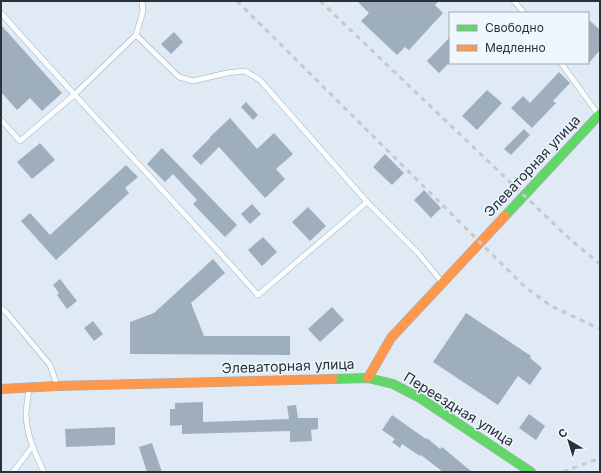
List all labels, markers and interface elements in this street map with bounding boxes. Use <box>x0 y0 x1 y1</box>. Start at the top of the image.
legend <box>449 12 589 64</box>
text: Свободно <box>485 20 544 35</box>
text: Медленно <box>485 40 546 55</box>
street label: Элеваторная улица <box>480 111 583 220</box>
street label: Элеваторная улица <box>221 355 355 376</box>
street label: Переездная улица <box>401 368 518 449</box>
north arrow <box>549 421 589 461</box>
text: С <box>555 425 570 441</box>

